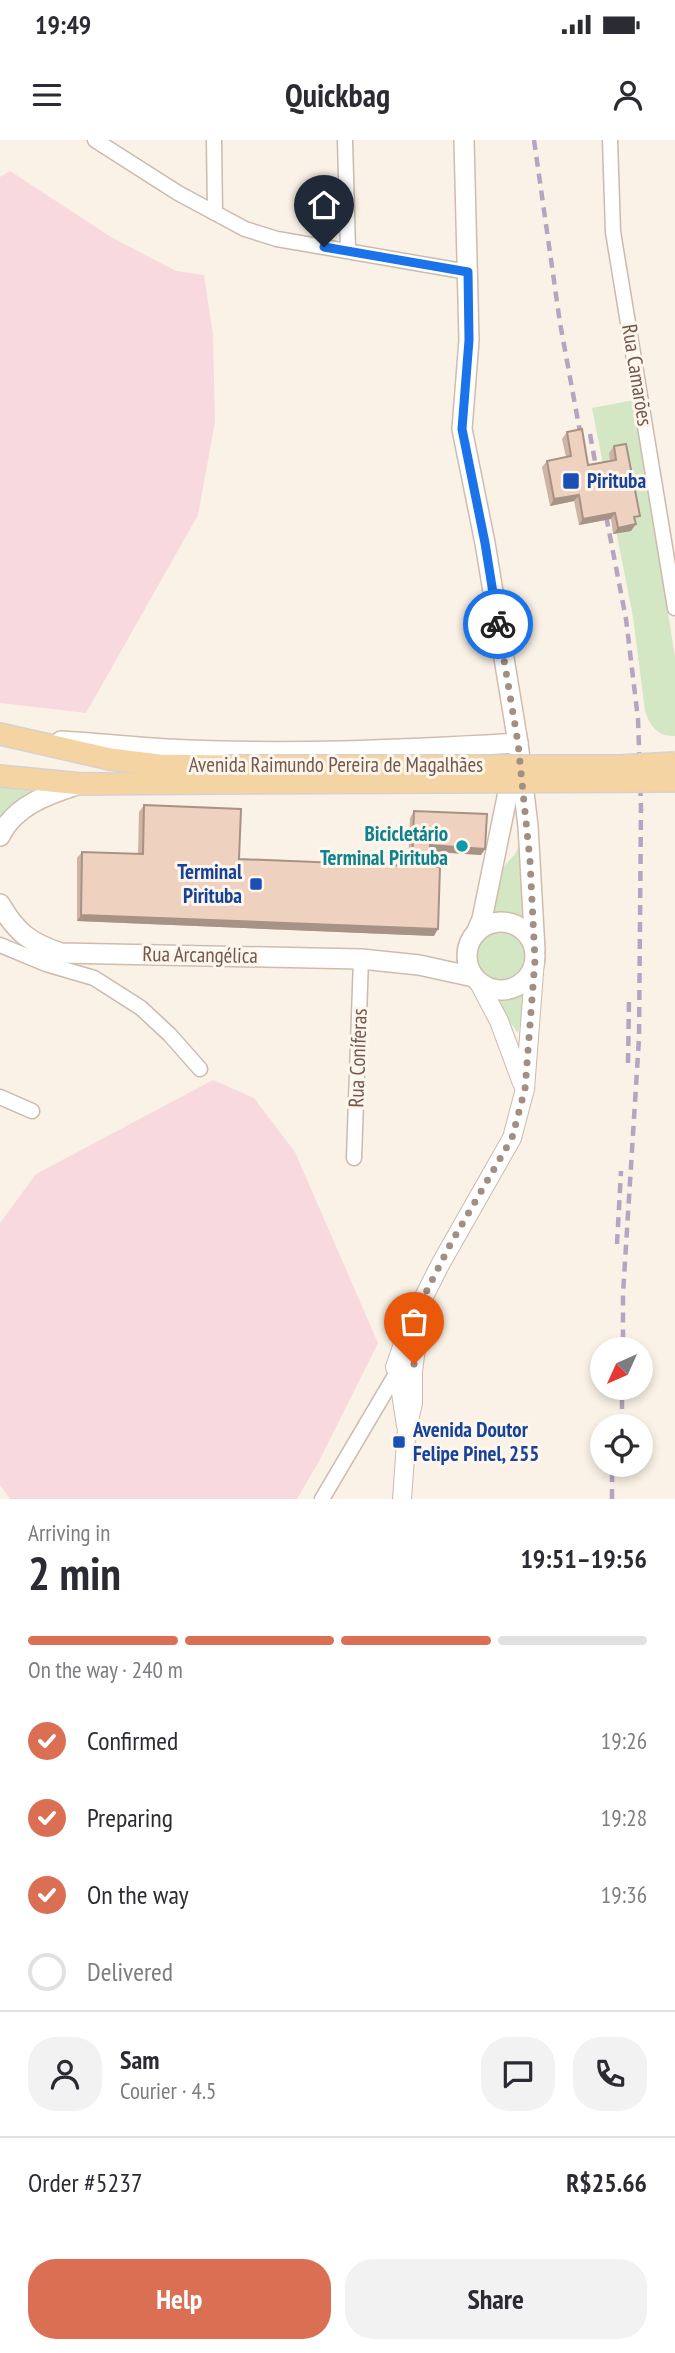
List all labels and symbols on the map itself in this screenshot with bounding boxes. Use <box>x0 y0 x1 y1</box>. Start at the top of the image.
pin <box>294 175 354 247</box>
street label: Rua Camarões <box>616 322 659 428</box>
place label: Pirituba <box>587 467 646 494</box>
marker: Pirituba <box>561 471 581 491</box>
courier <box>463 589 533 659</box>
street label: Avenida Raimundo Pereira de Magalhães <box>189 751 483 778</box>
place label: Bicicletário Terminal Pirituba <box>320 820 448 871</box>
marker: Bicicletário Terminal Pirituba <box>454 838 470 854</box>
place label: Terminal Pirituba <box>177 858 243 909</box>
marker: Terminal Pirituba <box>248 876 264 892</box>
street label: Rua Arcangélica <box>142 940 258 969</box>
street label: Rua Coníferas <box>342 1008 373 1108</box>
pin <box>384 1292 444 1364</box>
north arrow <box>590 1337 653 1400</box>
place label: Avenida Doutor Felipe Pinel, 255 <box>412 1416 539 1467</box>
marker: Avenida Doutor Felipe Pinel, 255 <box>391 1434 407 1450</box>

